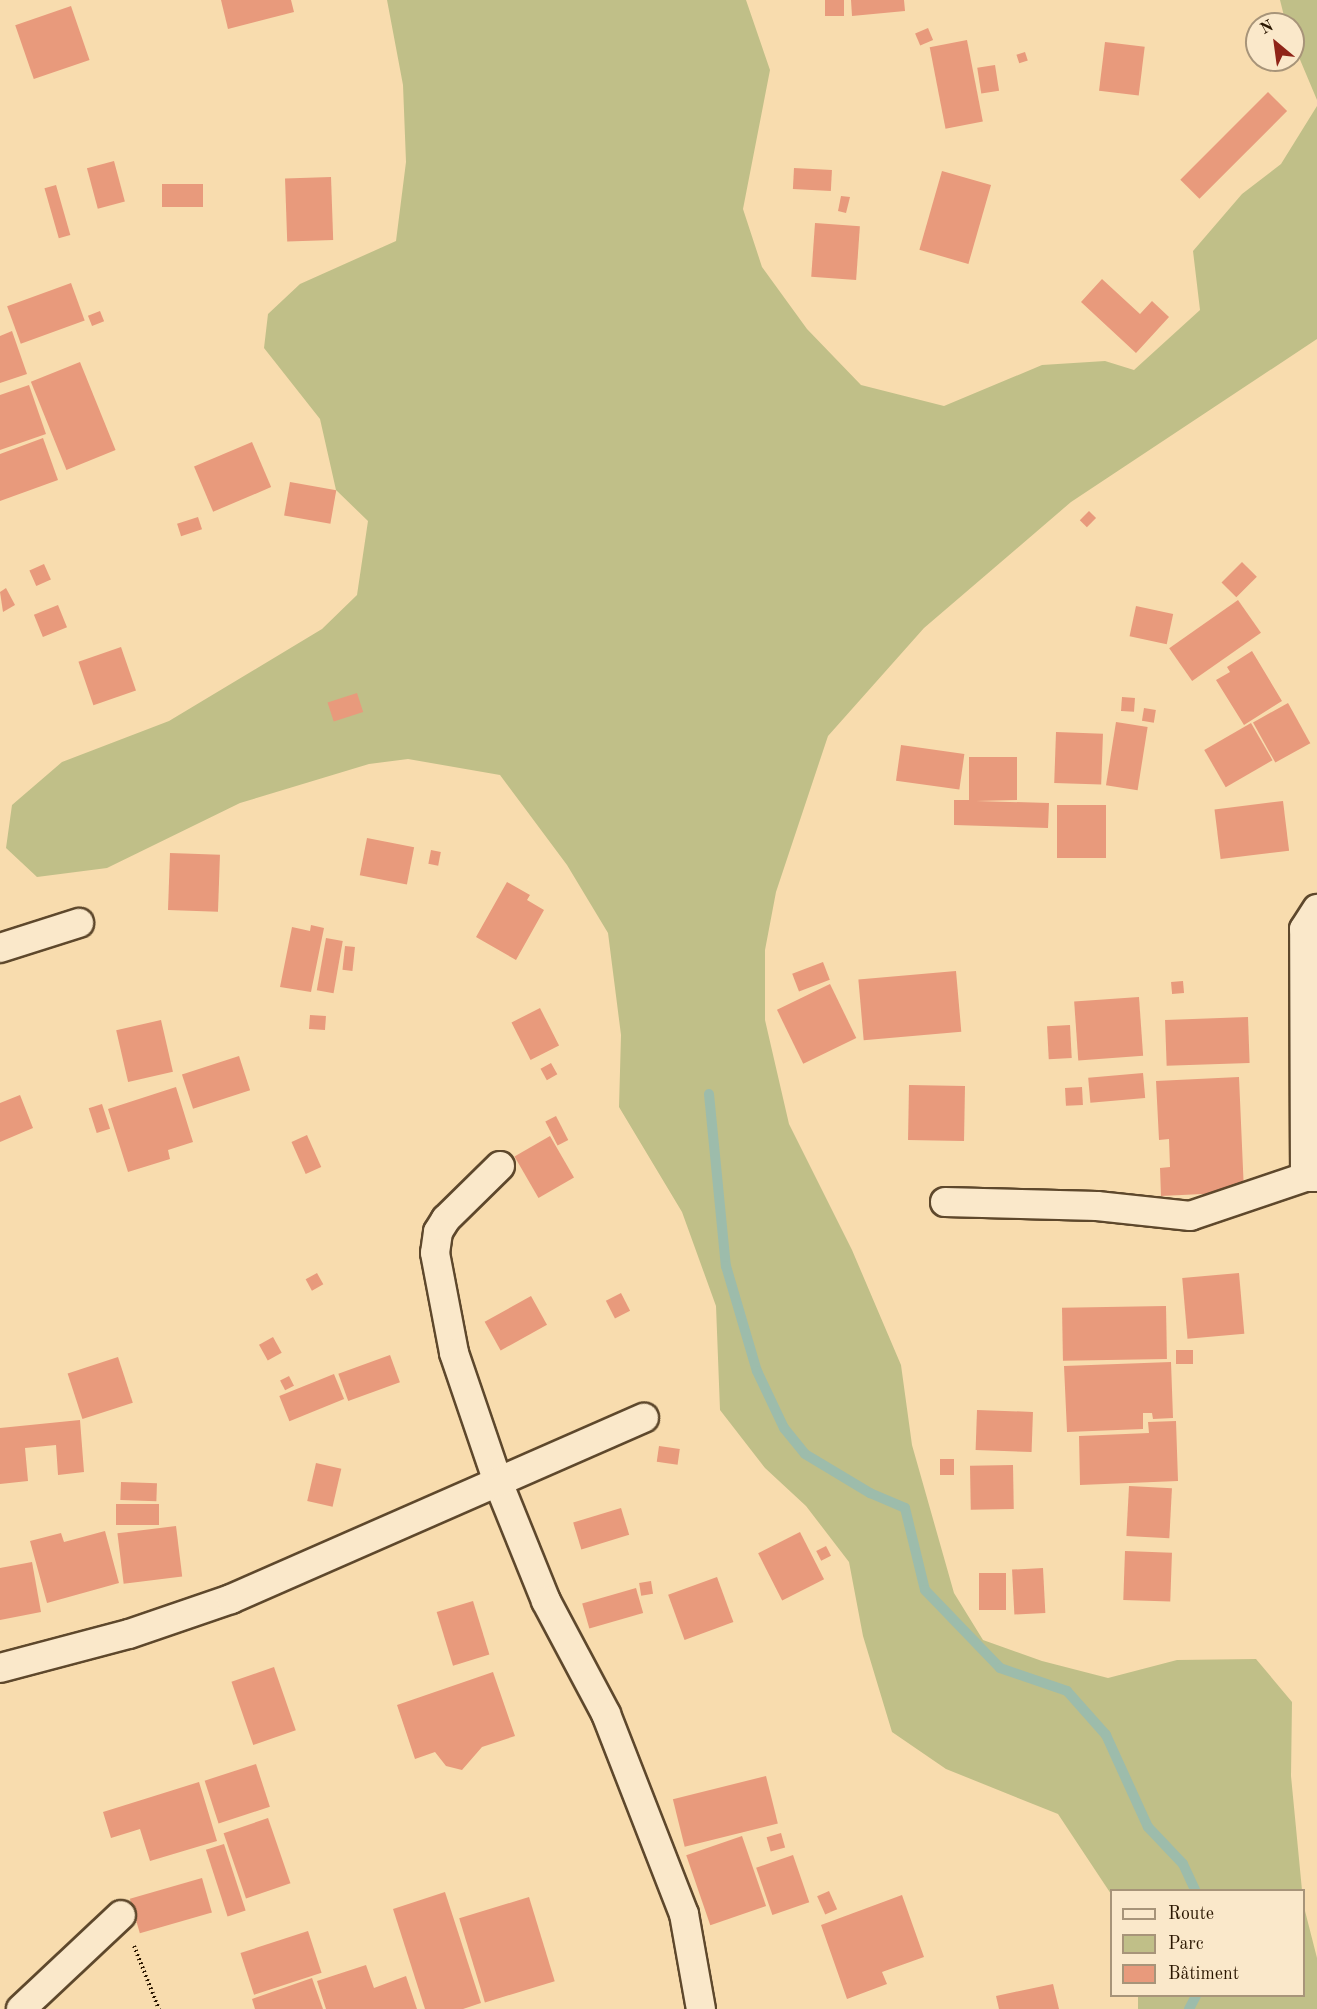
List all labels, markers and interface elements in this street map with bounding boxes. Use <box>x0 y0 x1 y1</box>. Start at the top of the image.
north arrow <box>1245 12 1305 72</box>
text: N <box>1258 18 1276 38</box>
legend <box>1110 1889 1305 1997</box>
text: Route <box>1168 1905 1214 1923</box>
text: Parc <box>1168 1935 1204 1953</box>
text: Bâtiment <box>1168 1965 1239 1983</box>

